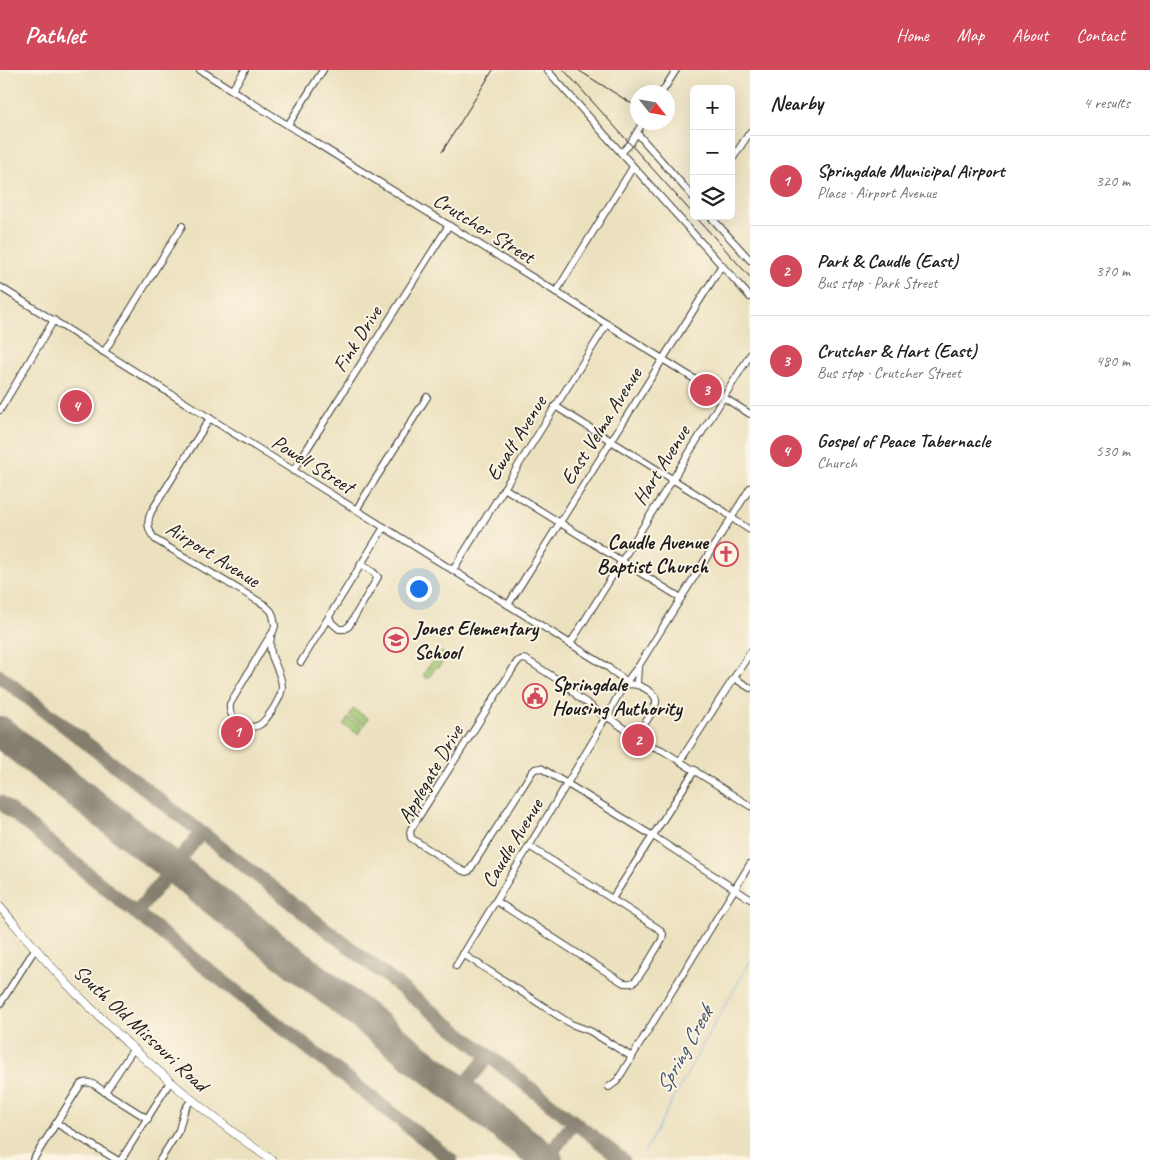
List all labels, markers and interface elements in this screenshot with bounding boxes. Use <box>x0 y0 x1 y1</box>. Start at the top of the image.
text: Pathlet <box>25 20 85 50</box>
text: Home <box>896 24 929 46</box>
text: Map <box>957 24 984 46</box>
text: About <box>1012 24 1048 46</box>
text: Contact <box>1076 24 1125 46</box>
north arrow <box>630 85 675 130</box>
map controls <box>690 85 735 220</box>
button: + <box>690 85 735 130</box>
text: Nearby <box>770 90 823 116</box>
text: 4 results <box>1083 93 1130 113</box>
button: − <box>690 130 735 175</box>
text: Springdale Municipal Airport <box>817 159 1004 183</box>
text: 1 <box>782 171 790 191</box>
text: 320 m <box>1096 171 1130 191</box>
button: layers <box>690 175 735 220</box>
text: Place · Airport Avenue <box>817 183 936 203</box>
street label: Crutcher Street <box>429 187 541 270</box>
text: Park & Caudle (East) <box>817 249 958 273</box>
text: 2 <box>782 261 790 281</box>
text: 370 m <box>1096 261 1130 281</box>
text: Bus stop · Park Street <box>817 273 938 293</box>
street label: Fink Drive <box>327 300 388 377</box>
text: Crutcher & Hart (East) <box>817 339 977 363</box>
text: 3 <box>782 351 790 371</box>
text: 480 m <box>1096 351 1130 371</box>
street label: East Velma Avenue <box>555 362 648 489</box>
text: Bus stop · Crutcher Street <box>817 363 961 383</box>
pin: 3 <box>690 371 722 409</box>
pin: 4 <box>60 387 92 425</box>
street label: Ewalt Avenue <box>480 389 553 485</box>
street label: Hart Avenue <box>626 419 697 510</box>
street label: Powell Street <box>267 429 361 501</box>
text: Gospel of Peace Tabernacle <box>817 429 990 453</box>
text: 4 <box>782 441 790 461</box>
text: 530 m <box>1096 441 1130 461</box>
text: Church <box>817 453 857 473</box>
street label: Airport Avenue <box>161 515 266 594</box>
place label: Caudle Avenue Baptist Church <box>597 529 710 579</box>
church icon: Caudle Avenue Baptist Church <box>713 541 739 567</box>
your location <box>406 576 432 602</box>
place label: Jones Elementary School <box>412 615 540 665</box>
school or university icon: Jones Elementary School <box>383 627 409 653</box>
place label: Springdale Housing Authority <box>552 671 683 722</box>
public building icon: Springdale Housing Authority <box>522 683 548 709</box>
pin: 1 <box>221 713 253 751</box>
street label: Applegate Drive <box>391 719 469 828</box>
pin: 2 <box>622 721 654 759</box>
street label: Caudle Avenue <box>475 793 549 892</box>
street label: South Old Missouri Road <box>68 959 217 1100</box>
water label: Spring Creek <box>649 998 721 1098</box>

